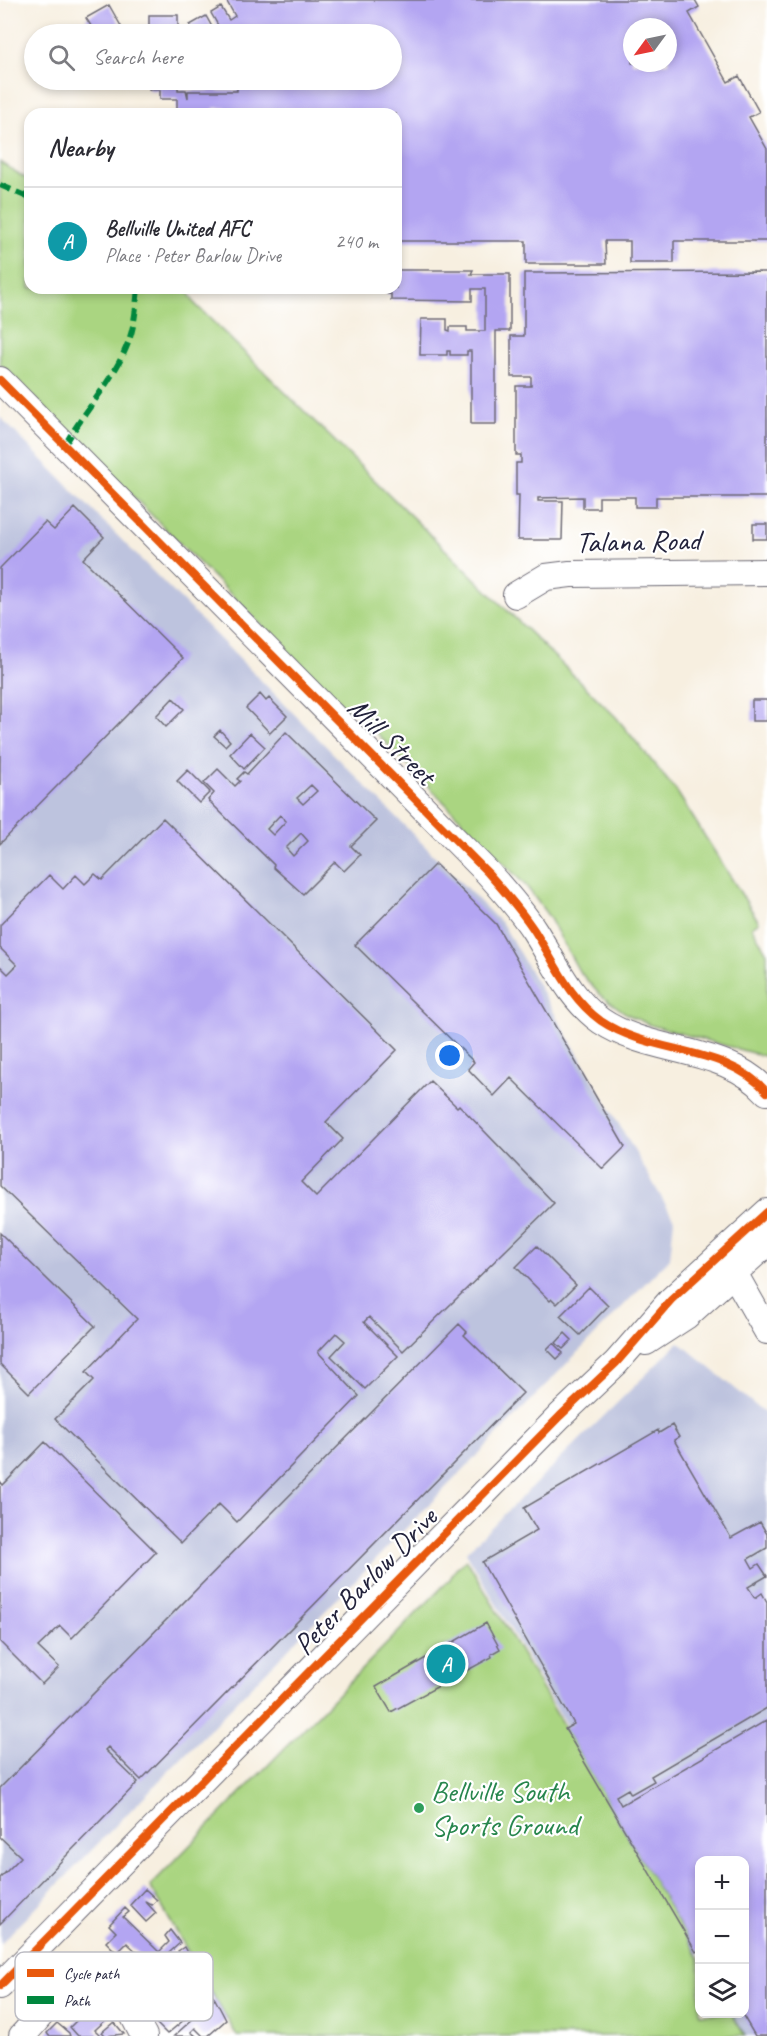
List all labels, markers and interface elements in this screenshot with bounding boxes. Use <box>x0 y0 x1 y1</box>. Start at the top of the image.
north arrow <box>623 18 677 72</box>
search box <box>24 24 402 90</box>
icon: search <box>45 41 78 74</box>
text: Search here <box>93 43 183 71</box>
text: Nearby <box>48 131 113 164</box>
text: Bellville United AFC <box>105 215 250 243</box>
text: A <box>62 229 73 254</box>
text: 240 m <box>335 229 378 254</box>
text: Place · Peter Barlow Drive <box>105 243 281 268</box>
street label: Talana Road <box>575 521 705 561</box>
street label: Mill Street <box>340 689 446 795</box>
your location <box>435 1041 464 1070</box>
street label: Peter Barlow Drive <box>285 1497 447 1663</box>
pin: A <box>426 1642 466 1686</box>
place label: Bellville South Sports Ground <box>431 1772 582 1844</box>
marker: Bellville South Sports Ground <box>412 1801 426 1815</box>
map controls <box>695 1856 749 2018</box>
button: + <box>695 1856 749 1910</box>
button: − <box>695 1910 749 1964</box>
legend <box>15 1952 213 2021</box>
text: Cycle path <box>64 1964 120 1984</box>
button: layers <box>695 1964 749 2018</box>
text: Path <box>64 1991 91 2011</box>

